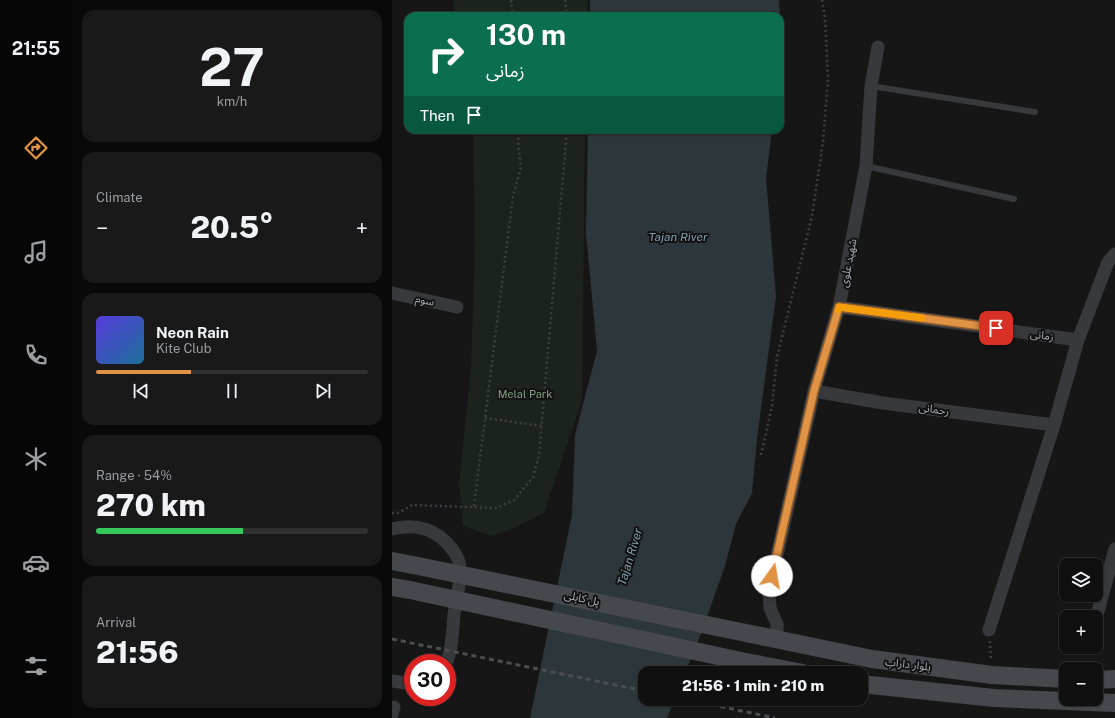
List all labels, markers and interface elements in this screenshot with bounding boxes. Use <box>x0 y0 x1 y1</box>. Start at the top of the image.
text: 130 m <box>486 18 566 51</box>
icon: right <box>420 28 472 80</box>
text: 27 <box>199 37 265 98</box>
text: 21:55 <box>12 38 60 59</box>
text: زمانی <box>486 60 525 81</box>
text: km/h <box>217 94 247 109</box>
icon: arrive <box>463 104 485 126</box>
text: Then <box>420 107 455 124</box>
icon: directions <box>22 134 50 162</box>
text: Climate <box>96 190 143 205</box>
text: 20.5° <box>190 209 274 245</box>
text: − <box>96 215 108 241</box>
text: + <box>356 215 368 241</box>
water label: Tajan River <box>649 230 708 244</box>
street label: شهید علوی <box>837 237 860 289</box>
icon: music <box>22 238 50 266</box>
street label: سوم <box>414 292 436 310</box>
pin <box>979 311 1013 345</box>
icon: arrive <box>985 317 1007 339</box>
text: Neon Rain <box>156 324 229 341</box>
street label: زمانی <box>1029 327 1055 344</box>
icon: phone <box>22 341 50 369</box>
text: Kite Club <box>156 341 211 356</box>
icon: previous <box>130 380 152 402</box>
icon: pause <box>221 380 243 402</box>
icon: next <box>312 380 334 402</box>
park label: Melal Park <box>498 388 552 400</box>
street label: رحمانی <box>918 401 950 418</box>
icon: climate <box>22 445 50 473</box>
text: Range · 54% <box>96 468 172 483</box>
text: 270 km <box>96 487 206 523</box>
water label: Tajan River <box>615 526 645 587</box>
icon: car <box>22 549 50 577</box>
position arrow <box>751 555 793 597</box>
map controls <box>1059 558 1103 706</box>
button: layers <box>1059 558 1103 602</box>
street label: پل کابلی <box>563 588 601 610</box>
button: + <box>1059 610 1103 654</box>
text: Arrival <box>96 615 136 630</box>
text: 21:56 <box>96 634 178 670</box>
icon: filters <box>22 652 50 680</box>
speed limit sign: 30 <box>404 654 456 706</box>
street label: بلوار داراب <box>884 655 932 674</box>
button: − <box>1059 662 1103 706</box>
text: 21:56 · 1 min · 210 m <box>682 677 824 694</box>

